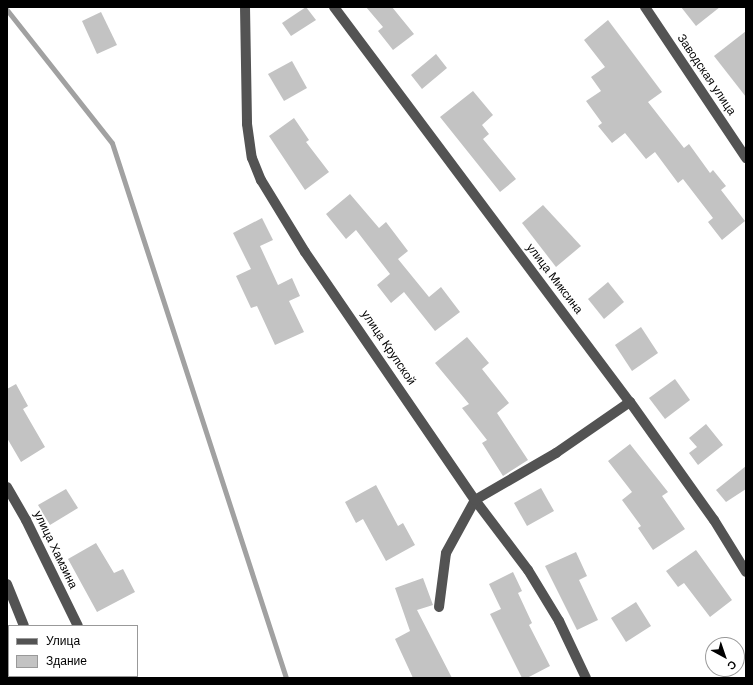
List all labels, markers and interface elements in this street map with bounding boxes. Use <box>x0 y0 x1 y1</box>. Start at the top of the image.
street label: Заводская улица <box>674 32 738 118</box>
street label: улица Миксина <box>523 241 585 317</box>
street label: улица Крупской <box>358 308 418 388</box>
street label: улица Хамзина <box>30 509 80 591</box>
legend <box>8 625 138 677</box>
text: Улица <box>46 634 80 648</box>
north arrow <box>705 637 745 677</box>
text: Здание <box>46 654 87 668</box>
text: С <box>725 658 739 673</box>

